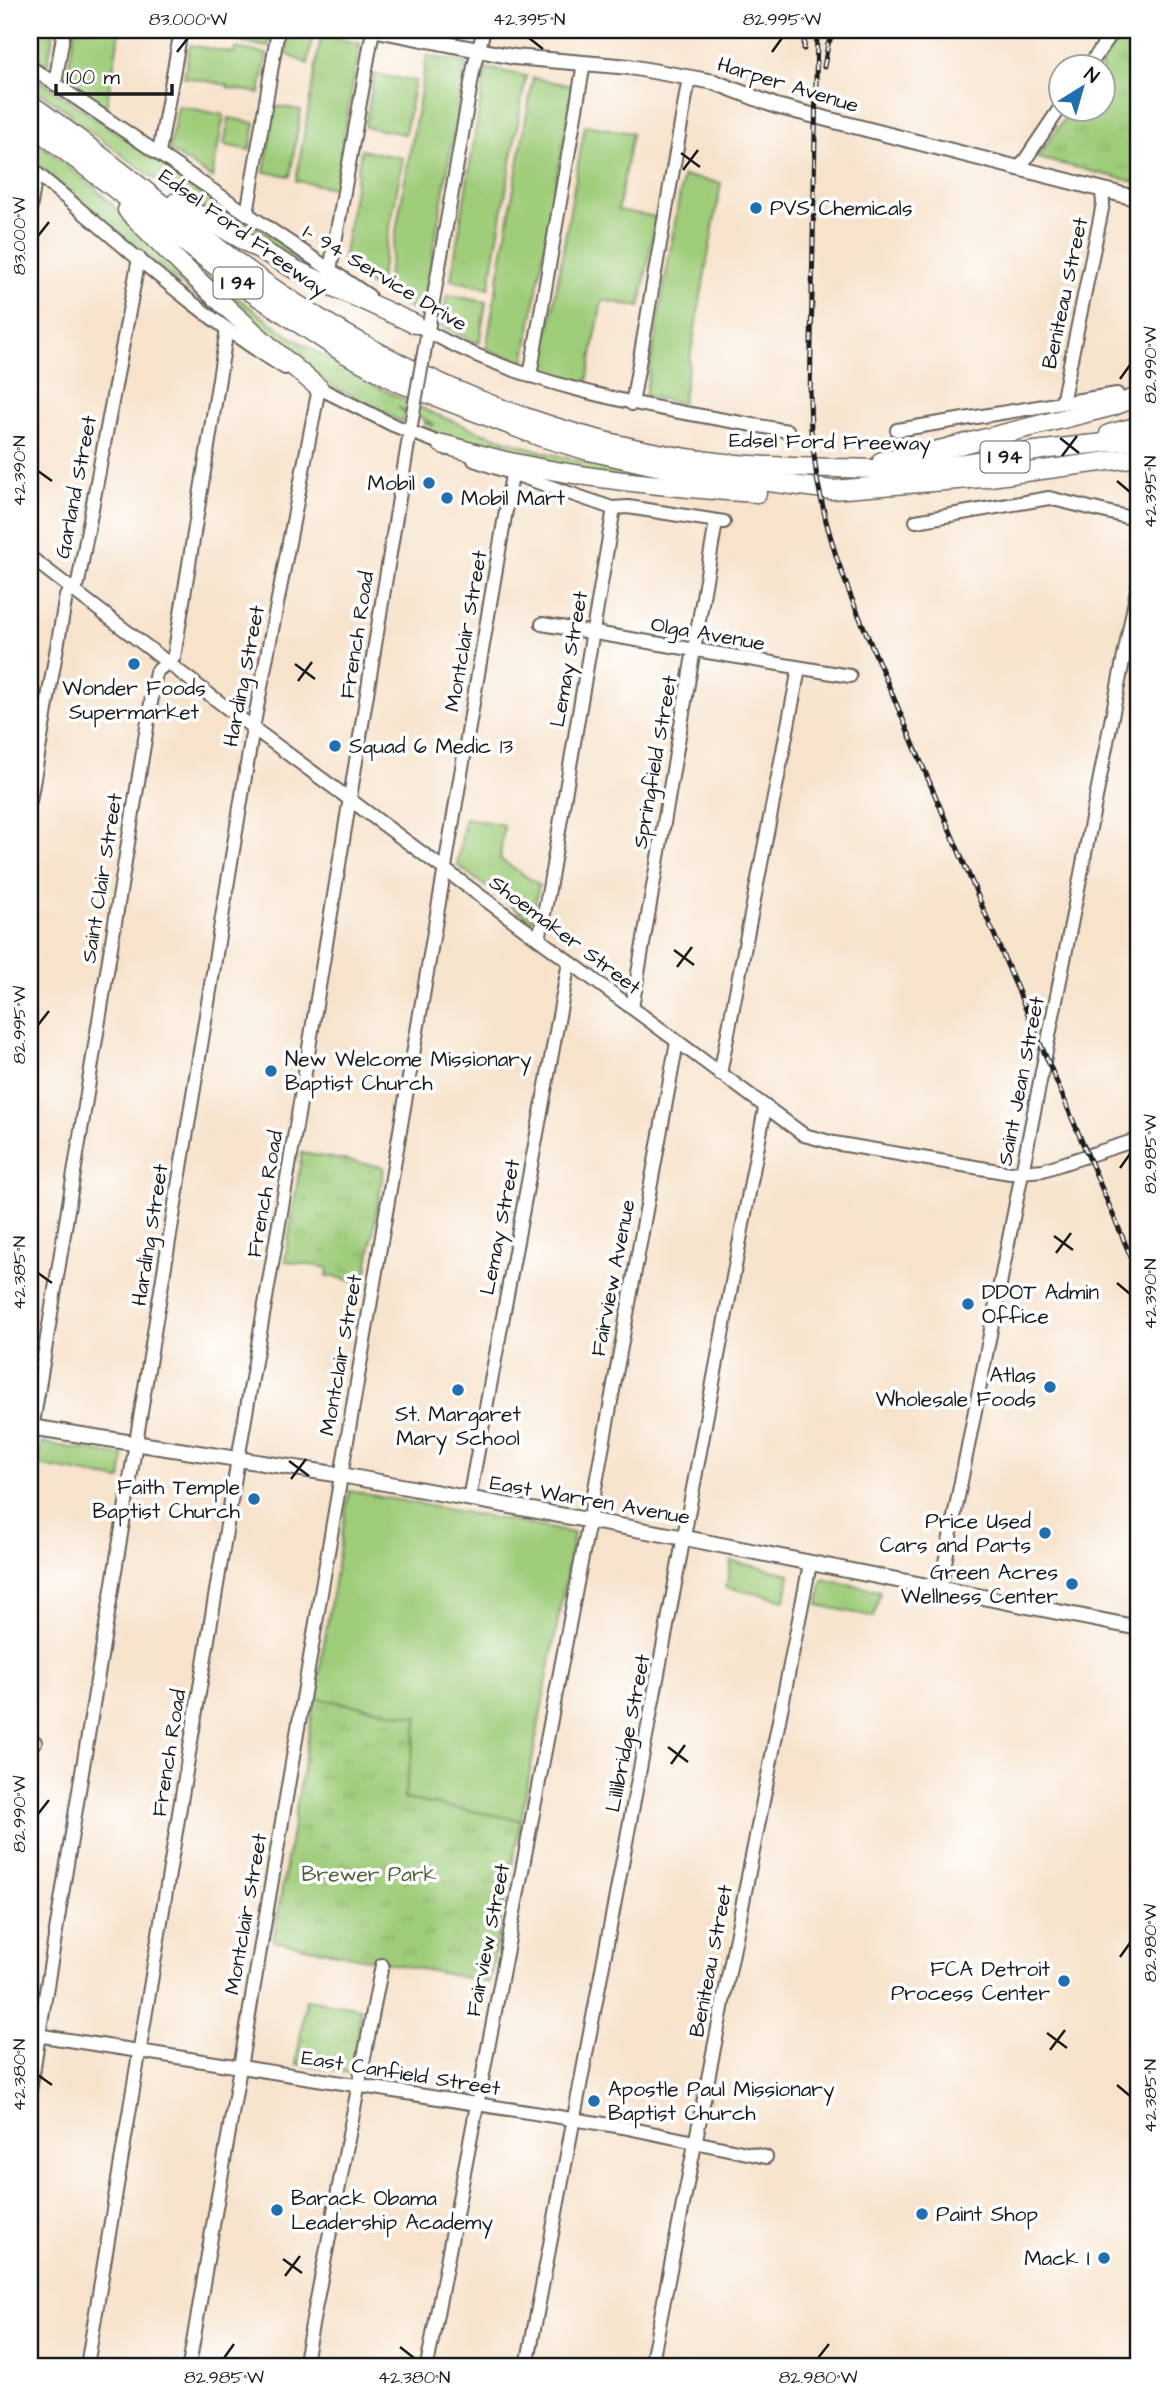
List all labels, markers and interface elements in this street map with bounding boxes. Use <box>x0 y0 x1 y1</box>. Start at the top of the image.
text: 83.000°W <box>149 7 227 32</box>
text: 42.395°N <box>493 7 565 32</box>
text: 82.995°W <box>743 7 821 32</box>
street label: Harper Avenue <box>714 50 862 121</box>
scale bar <box>56 52 172 96</box>
north arrow <box>1046 52 1116 122</box>
text: N <box>1078 61 1104 90</box>
text: 100 m <box>66 63 121 92</box>
street label: Edsel Ford Freeway <box>152 162 334 306</box>
place label: PVS Chemicals <box>770 194 912 223</box>
text: 83.000°W <box>7 197 32 275</box>
marker: PVS Chemicals <box>748 200 764 216</box>
street label: Beniteau Street <box>1035 214 1095 372</box>
street label: I- 94 Service Drive <box>297 217 473 339</box>
road number: I 94 <box>214 268 262 298</box>
text: 82.990°W <box>1138 326 1163 404</box>
street label: Garland Street <box>48 412 104 561</box>
street label: Edsel Ford Freeway <box>729 426 932 460</box>
text: 42.390°N <box>7 435 32 507</box>
road number: I 94 <box>981 442 1030 472</box>
text: 42.395°N <box>1138 456 1163 528</box>
place label: Mobil <box>368 469 415 498</box>
marker: Mobil <box>421 475 437 491</box>
place label: Mobil Mart <box>461 484 566 513</box>
marker: Mobil Mart <box>439 490 455 506</box>
street label: Montclair Street <box>438 548 495 714</box>
street label: French Road <box>333 569 381 701</box>
street label: Lemay Street <box>543 588 597 730</box>
street label: Harding Street <box>216 602 274 750</box>
street label: Olga Avenue <box>648 610 767 660</box>
marker: Wonder Foods Supermarket <box>126 656 142 672</box>
street label: Springfield Street <box>625 673 687 851</box>
place label: Wonder Foods Supermarket <box>62 674 206 728</box>
place label: Squad 6 Medic 13 <box>349 732 513 761</box>
marker: Squad 6 Medic 13 <box>327 738 343 754</box>
street label: Saint Clair Street <box>74 791 130 965</box>
street label: Shoemaker Street <box>483 868 647 1002</box>
text: 82.995°W <box>7 986 32 1064</box>
street label: Saint Jean Street <box>990 994 1052 1168</box>
place label: New Welcome Missionary Baptist Church <box>285 1045 532 1099</box>
marker: New Welcome Missionary Baptist Church <box>263 1063 279 1079</box>
text: 82.985°W <box>1138 1114 1163 1194</box>
street label: French Road <box>240 1128 290 1260</box>
street label: Lemay Street <box>473 1156 529 1298</box>
street label: Harding Street <box>124 1161 178 1308</box>
street label: Fairview Avenue <box>584 1197 642 1359</box>
text: 42.385°N <box>7 1236 32 1310</box>
text: 42.390°N <box>1138 1258 1163 1330</box>
street label: Montclair Street <box>313 1272 370 1438</box>
place label: DDOT Admin Office <box>982 1278 1099 1331</box>
marker: DDOT Admin Office <box>960 1296 976 1312</box>
place label: Atlas Wholesale Foods <box>876 1361 1036 1414</box>
marker: Atlas Wholesale Foods <box>1042 1379 1058 1395</box>
marker: St. Margaret Mary School <box>450 1382 466 1398</box>
place label: St. Margaret Mary School <box>395 1400 521 1455</box>
street label: East Warren Avenue <box>488 1468 692 1532</box>
place label: Faith Temple Baptist Church <box>92 1473 241 1527</box>
marker: Faith Temple Baptist Church <box>246 1491 262 1507</box>
place label: Price Used Cars and Parts <box>880 1507 1031 1560</box>
marker: Price Used Cars and Parts <box>1037 1525 1053 1541</box>
place label: Green Acres Wellness Center <box>901 1558 1058 1611</box>
marker: Green Acres Wellness Center <box>1064 1576 1080 1592</box>
street label: Lillibridge Street <box>598 1651 660 1815</box>
street label: French Road <box>145 1687 193 1819</box>
text: 82.990°W <box>7 1775 32 1853</box>
street label: Montclair Street <box>218 1831 275 1997</box>
park label: Brewer Park <box>302 1860 436 1889</box>
street label: Fairview Street <box>459 1860 517 2019</box>
street label: Beniteau Street <box>682 1882 740 2040</box>
text: 82.980°W <box>1138 1904 1163 1982</box>
place label: FCA Detroit Process Center <box>891 1955 1051 2008</box>
marker: FCA Detroit Process Center <box>1056 1973 1072 1989</box>
text: 42.380°N <box>7 2039 32 2111</box>
street label: East Canfield Street <box>300 2043 503 2103</box>
text: 42.385°N <box>1138 2059 1163 2133</box>
place label: Apostle Paul Missionary Baptist Church <box>608 2075 835 2129</box>
marker: Apostle Paul Missionary Baptist Church <box>586 2093 602 2109</box>
place label: Barack Obama Leadership Academy <box>291 2184 493 2239</box>
place label: Paint Shop <box>936 2200 1038 2230</box>
marker: Barack Obama Leadership Academy <box>269 2202 285 2218</box>
marker: Paint Shop <box>914 2206 930 2222</box>
place label: Mack I <box>1024 2244 1090 2273</box>
marker: Mack I <box>1096 2250 1112 2266</box>
text: 82.985°W <box>184 2365 264 2390</box>
text: 42.380°N <box>378 2365 450 2390</box>
text: 82.980°W <box>779 2365 857 2390</box>

